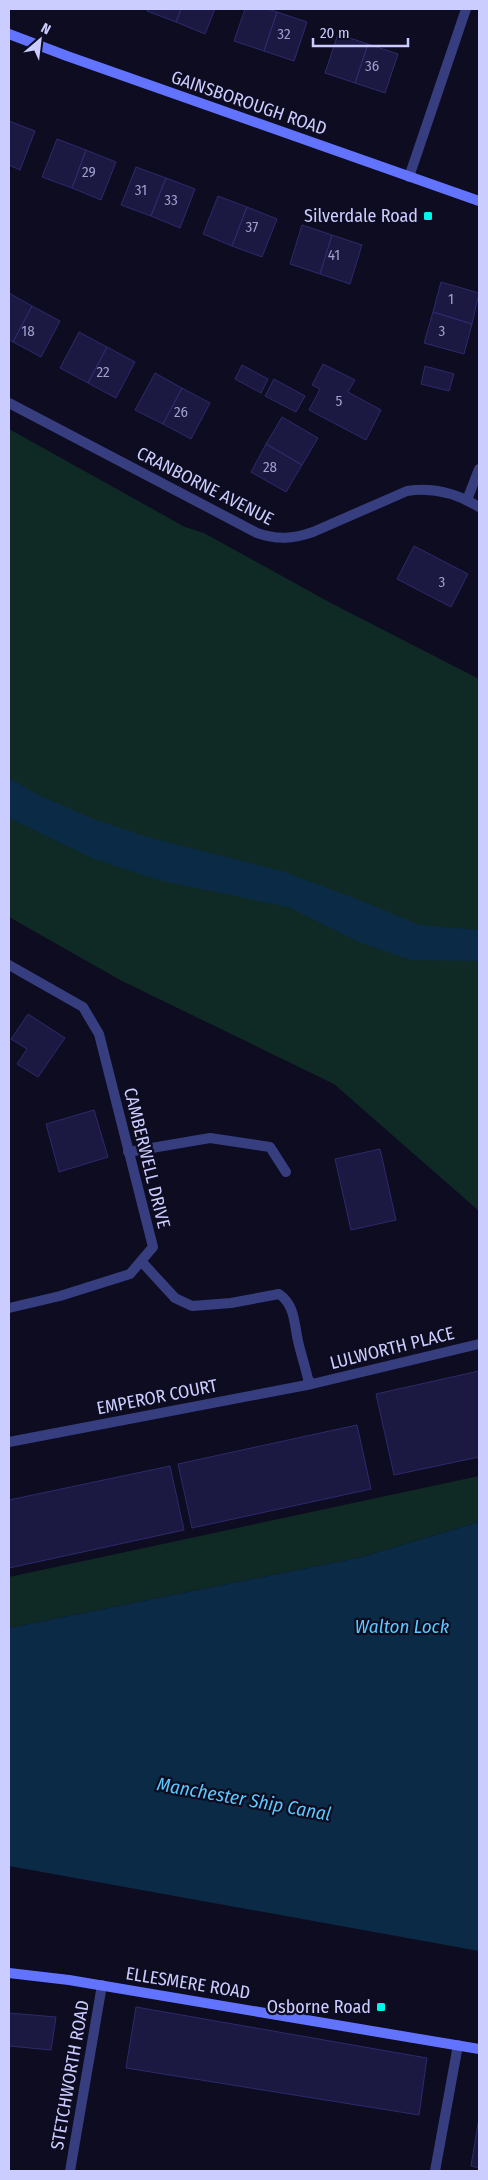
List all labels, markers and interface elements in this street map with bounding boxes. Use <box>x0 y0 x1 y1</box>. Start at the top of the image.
north arrow <box>15 15 65 65</box>
scale bar <box>313 15 408 47</box>
text: N <box>38 19 54 38</box>
text: 20 m <box>320 24 350 42</box>
house number: 32 <box>277 25 291 43</box>
house number: 36 <box>365 57 379 75</box>
street label: GAINSBOROUGH ROAD <box>168 66 330 140</box>
house number: 29 <box>82 163 96 181</box>
house number: 31 <box>135 181 147 199</box>
house number: 33 <box>164 191 178 209</box>
place label: Silverdale Road <box>304 205 418 227</box>
marker: Silverdale Road <box>422 210 434 222</box>
house number: 37 <box>246 218 258 236</box>
house number: 41 <box>328 246 340 264</box>
house number: 1 <box>448 290 454 308</box>
house number: 18 <box>21 322 35 340</box>
house number: 3 <box>439 322 446 340</box>
house number: 22 <box>96 363 110 381</box>
house number: 5 <box>336 392 343 410</box>
house number: 26 <box>174 403 188 421</box>
street label: CRANBORNE AVENUE <box>133 442 277 530</box>
house number: 28 <box>263 458 277 476</box>
house number: 3 <box>439 573 446 591</box>
street label: CAMBERWELL DRIVE <box>119 1085 175 1231</box>
street label: LULWORTH PLACE <box>328 1322 456 1374</box>
street label: EMPEROR COURT <box>95 1374 220 1419</box>
water label: Walton Lock <box>355 1615 449 1638</box>
water label: Manchester Ship Canal <box>155 1772 333 1826</box>
street label: ELLESMERE ROAD <box>124 1962 252 2004</box>
place label: Osborne Road <box>267 1996 371 2018</box>
street label: STETCHWORTH ROAD <box>46 1998 94 2152</box>
marker: Osborne Road <box>375 2001 387 2013</box>

